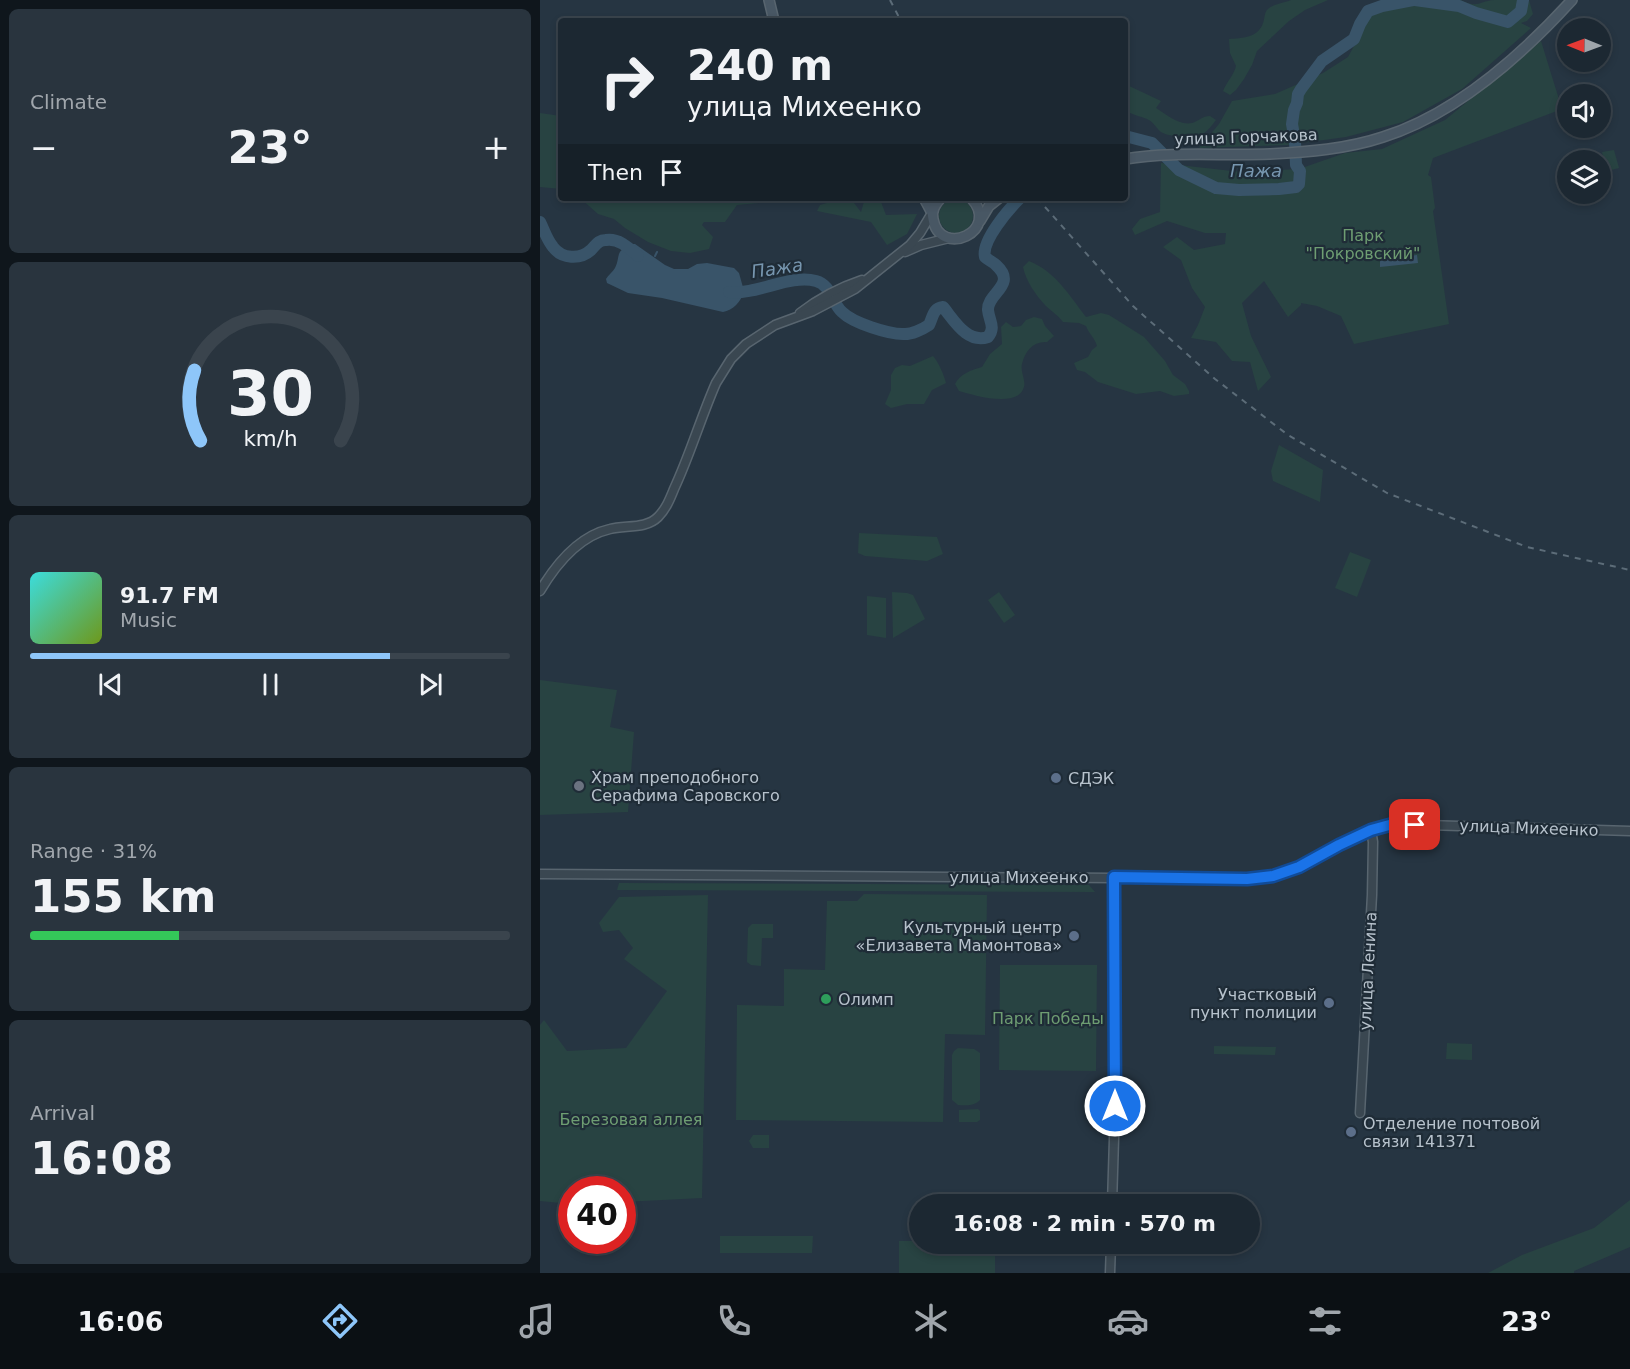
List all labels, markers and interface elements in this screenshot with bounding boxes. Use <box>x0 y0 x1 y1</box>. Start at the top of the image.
north arrow <box>1557 18 1611 72</box>
map controls <box>1557 18 1611 204</box>
text: 240 m <box>687 41 833 90</box>
icon: right <box>588 42 666 120</box>
button: sound <box>1557 84 1611 138</box>
text: Climate <box>30 90 107 114</box>
text: улица Михеенко <box>687 91 922 122</box>
text: 23° <box>227 121 313 174</box>
street label: улица Горчакова <box>1174 125 1318 149</box>
text: − <box>30 128 58 167</box>
text: + <box>482 128 510 167</box>
button: layers <box>1557 150 1611 204</box>
icon: arrive <box>655 156 688 189</box>
text: Then <box>588 160 643 185</box>
water label: Пажа <box>1230 160 1282 181</box>
park label: Парк "Покровский" <box>1306 226 1420 263</box>
water label: Пажа <box>750 254 804 282</box>
text: 30 <box>227 357 313 430</box>
text: km/h <box>243 426 297 451</box>
text: 91.7 FM <box>120 583 219 608</box>
text: Music <box>120 608 177 632</box>
icon: previous <box>94 668 127 701</box>
icon: pause <box>254 668 287 701</box>
icon: next <box>414 668 447 701</box>
place label: Храм преподобного Серафима Саровского <box>591 768 780 805</box>
place label: СДЭК <box>1068 769 1115 788</box>
marker: СДЭК <box>1049 771 1063 785</box>
marker: Храм преподобного Серафима Саровского <box>572 779 586 793</box>
pin <box>1389 799 1440 850</box>
icon: arrive <box>1398 808 1431 841</box>
street label: улица Михеенко <box>1459 816 1599 840</box>
text: Range · 31% <box>30 839 157 863</box>
street label: улица Михеенко <box>949 868 1089 887</box>
text: 155 km <box>30 870 216 923</box>
street label: улица Ленина <box>1355 911 1381 1031</box>
place label: Культурный центр «Елизавета Мамонтова» <box>856 918 1062 955</box>
marker: Культурный центр «Елизавета Мамонтова» <box>1067 929 1081 943</box>
place label: Участковый пункт полиции <box>1190 985 1317 1022</box>
place label: Олимп <box>838 990 894 1009</box>
marker: Олимп <box>819 992 833 1006</box>
marker: Участковый пункт полиции <box>1322 996 1336 1010</box>
park label: Парк Победы <box>992 1009 1104 1028</box>
position arrow <box>1083 1074 1147 1138</box>
text: Arrival <box>30 1101 95 1125</box>
park label: Березовая аллея <box>560 1110 702 1129</box>
place label: Отделение почтовой связи 141371 <box>1363 1114 1540 1151</box>
marker: Отделение почтовой связи 141371 <box>1344 1125 1358 1139</box>
text: 16:08 <box>30 1132 173 1185</box>
speed limit sign: 40 <box>558 1176 636 1254</box>
text: 16:08 · 2 min · 570 m <box>953 1211 1216 1236</box>
icon: directions <box>319 1300 361 1342</box>
icon: music <box>516 1300 558 1342</box>
icon: phone <box>713 1300 755 1342</box>
icon: climate <box>910 1300 952 1342</box>
icon: car <box>1107 1300 1149 1342</box>
icon: filters <box>1304 1300 1346 1342</box>
text: 16:06 <box>78 1306 164 1337</box>
text: 23° <box>1501 1306 1552 1337</box>

